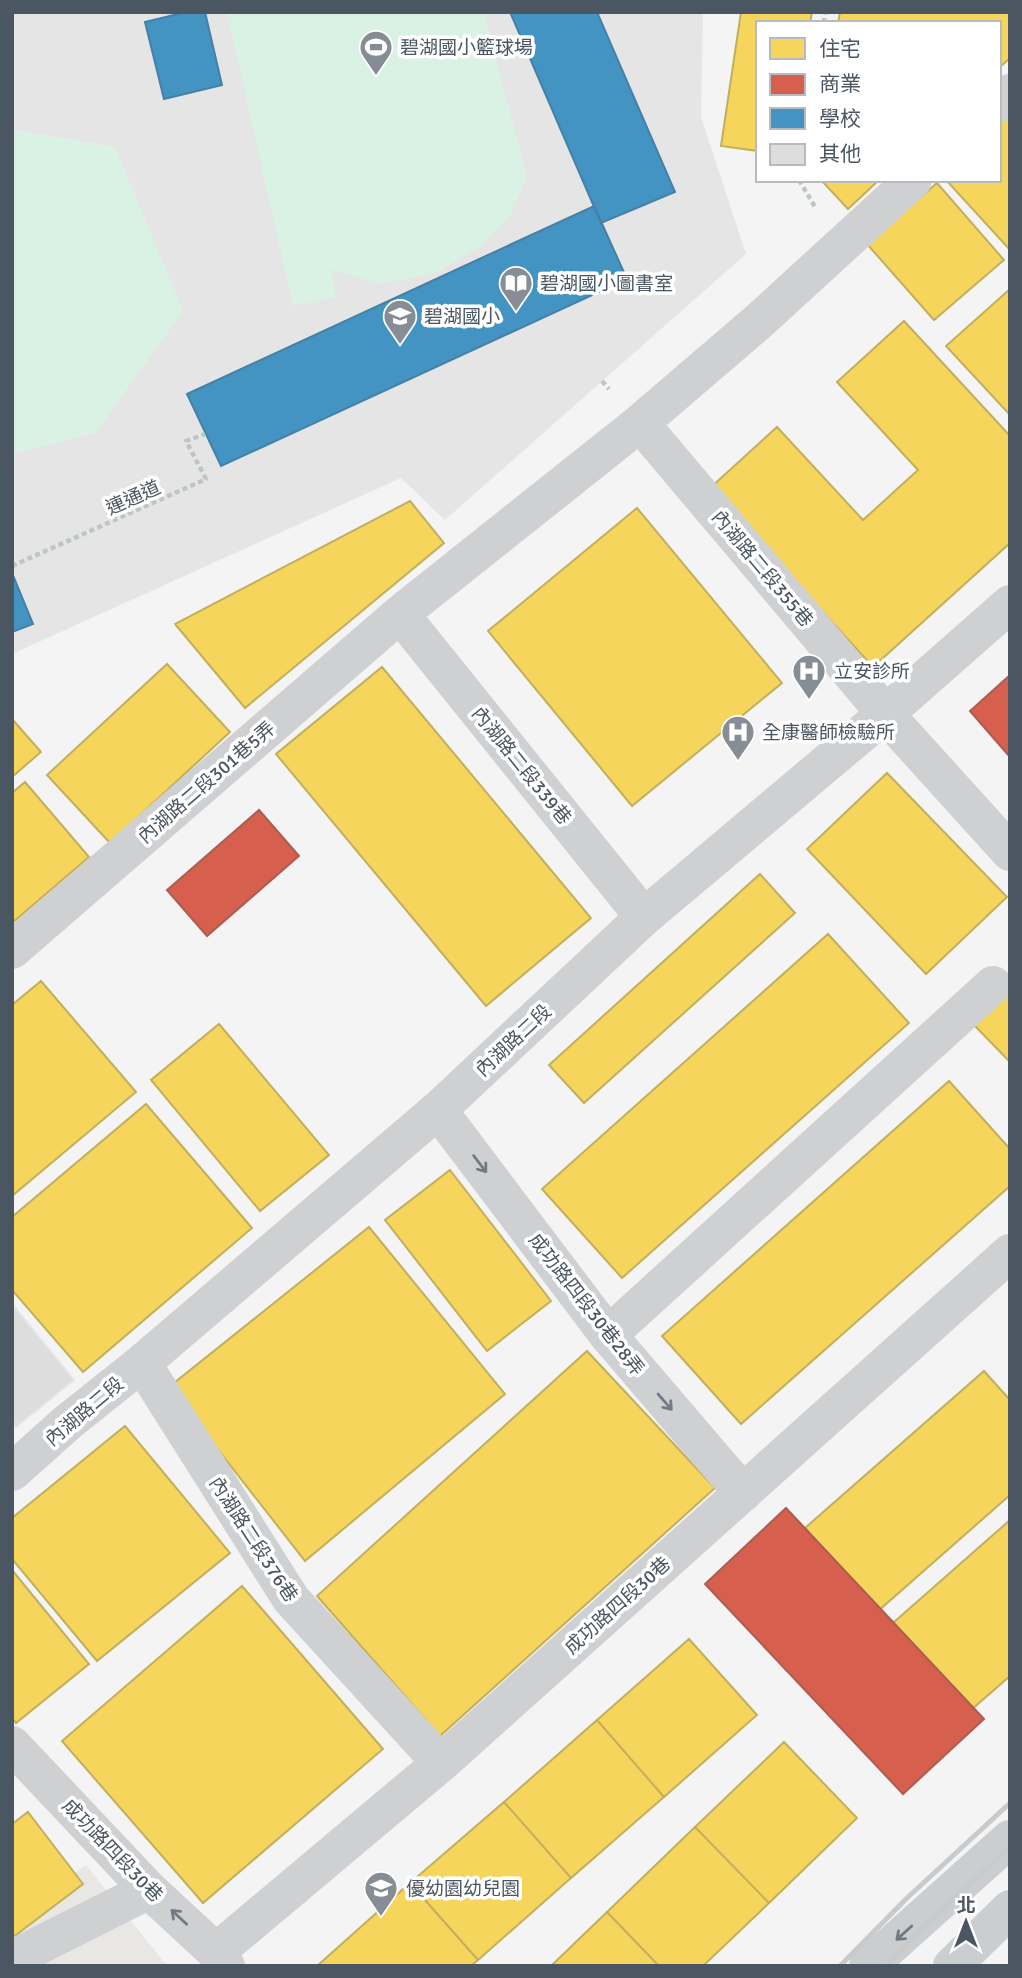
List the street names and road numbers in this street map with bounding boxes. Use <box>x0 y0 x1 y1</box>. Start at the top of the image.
street label: 連通道 <box>102 475 164 520</box>
street label: 內湖路二段355巷 <box>707 505 818 632</box>
street label: 內湖路二段339巷 <box>466 702 576 829</box>
street label: 內湖路二段301巷5弄 <box>133 717 280 849</box>
street label: 內湖路二段 <box>471 1000 557 1082</box>
street label: 成功路四段30巷28弄 <box>523 1229 649 1381</box>
street label: 內湖路二段 <box>41 1372 129 1451</box>
street label: 內湖路二段376巷 <box>204 1472 303 1607</box>
street label: 成功路四段30巷 <box>560 1552 676 1660</box>
street label: 成功路四段30巷 <box>57 1794 168 1907</box>

